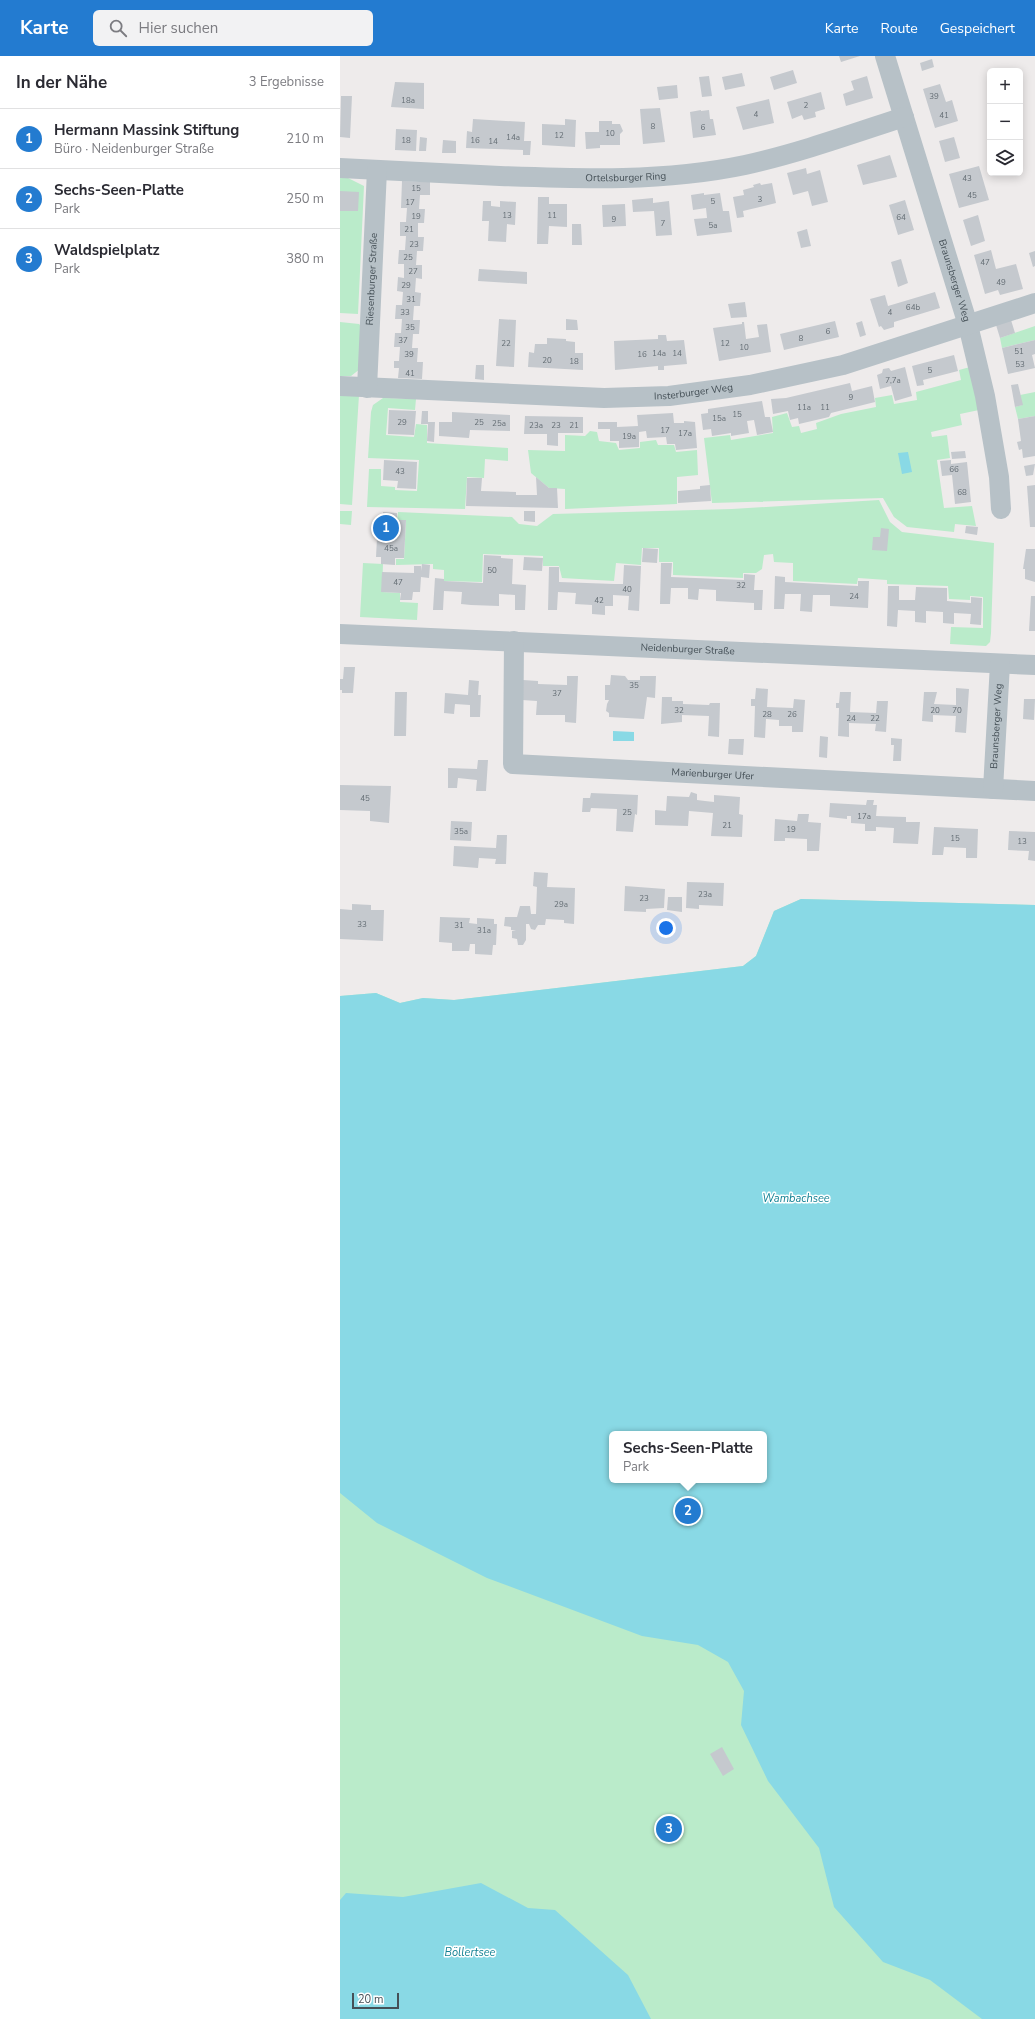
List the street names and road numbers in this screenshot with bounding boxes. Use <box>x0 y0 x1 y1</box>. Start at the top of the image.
street label: Ortelsburger Ring <box>585 169 667 185</box>
street label: Riesenburger Straße <box>363 233 381 326</box>
street label: Braunsberger Weg <box>935 238 974 324</box>
street label: Insterburger Weg <box>654 380 734 403</box>
street label: Neidenburger Straße <box>640 640 735 659</box>
street label: Braunsberger Weg <box>987 683 1006 769</box>
street label: Marienburger Ufer <box>671 765 755 783</box>

